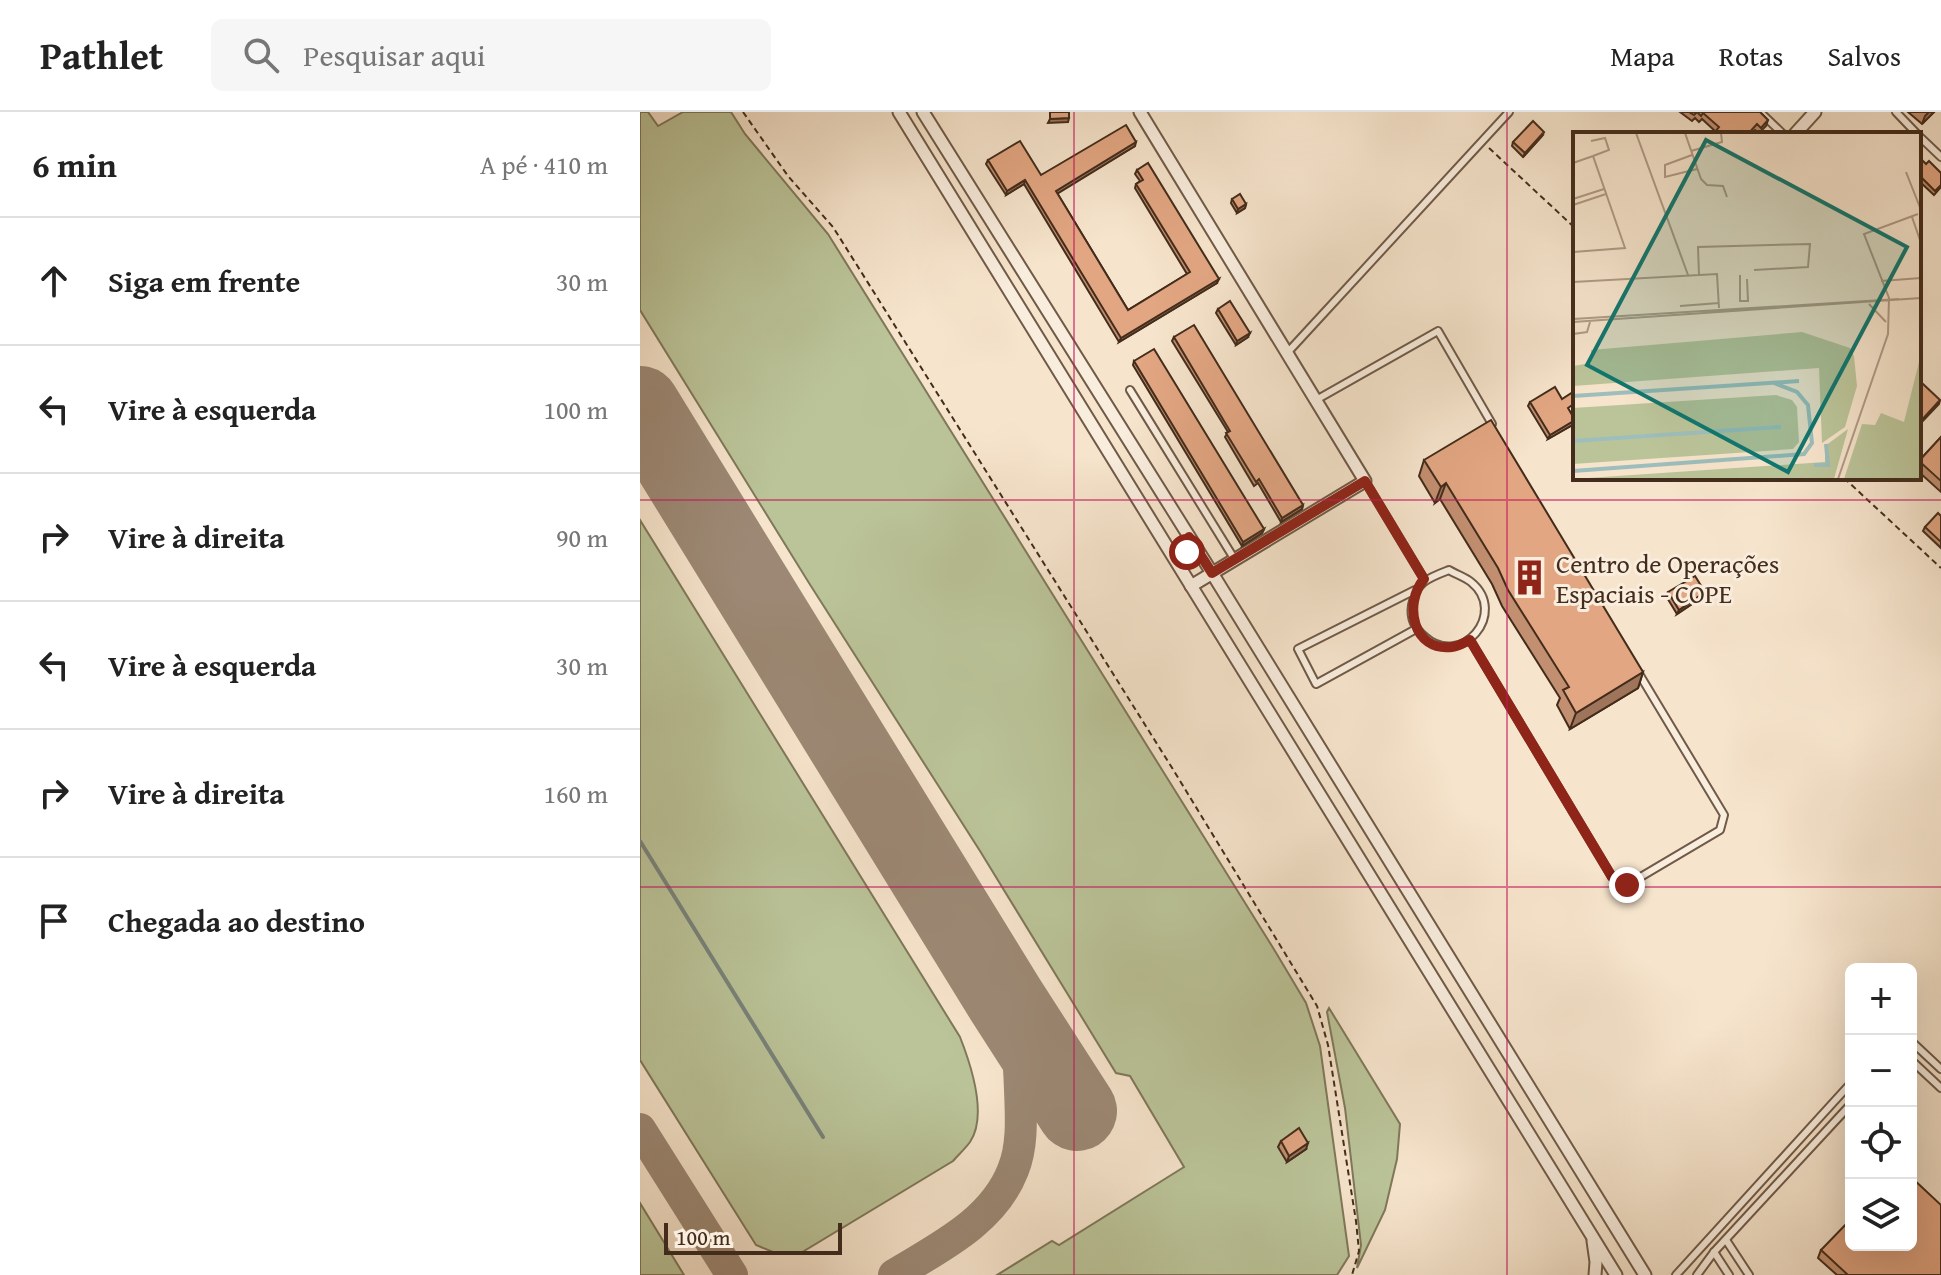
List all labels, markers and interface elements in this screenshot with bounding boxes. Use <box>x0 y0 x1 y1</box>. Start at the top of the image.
search box <box>211 19 771 91</box>
text: Pathlet <box>40 27 163 83</box>
icon: search <box>239 33 283 77</box>
text: Pesquisar aqui <box>303 33 486 77</box>
text: Mapa <box>1610 35 1675 76</box>
text: Rotas <box>1719 35 1783 76</box>
text: Salvos <box>1827 35 1901 76</box>
inset map <box>1573 132 1921 480</box>
text: 6 min <box>32 140 117 189</box>
text: A pé · 410 m <box>480 145 608 184</box>
icon: ahead <box>32 259 76 303</box>
text: Siga em frente <box>108 259 300 303</box>
text: 30 m <box>556 262 608 301</box>
icon: left <box>32 387 76 431</box>
text: Vire à esquerda <box>108 387 316 431</box>
text: 100 m <box>543 390 608 429</box>
icon: right <box>32 515 76 559</box>
text: Vire à direita <box>108 515 285 559</box>
text: 90 m <box>556 518 608 557</box>
route start <box>1169 534 1205 570</box>
place label: Centro de Operações Espaciais - COPE <box>1556 544 1779 613</box>
building icon: Centro de Operações Espaciais - COPE <box>1511 559 1549 597</box>
icon: left <box>32 643 76 687</box>
text: Vire à esquerda <box>108 643 316 687</box>
text: 30 m <box>556 646 608 685</box>
icon: right <box>32 771 76 815</box>
text: Vire à direita <box>108 771 285 815</box>
text: 160 m <box>543 774 608 813</box>
route end <box>1609 867 1645 903</box>
icon: arrive <box>32 899 76 943</box>
text: Chegada ao destino <box>108 899 365 943</box>
map controls <box>1845 963 1917 1251</box>
button: + <box>1845 963 1917 1035</box>
button: − <box>1845 1035 1917 1107</box>
button: locate <box>1845 1107 1917 1179</box>
button: layers <box>1845 1179 1917 1251</box>
scale bar <box>664 1219 842 1255</box>
text: 100 m <box>676 1221 731 1253</box>

